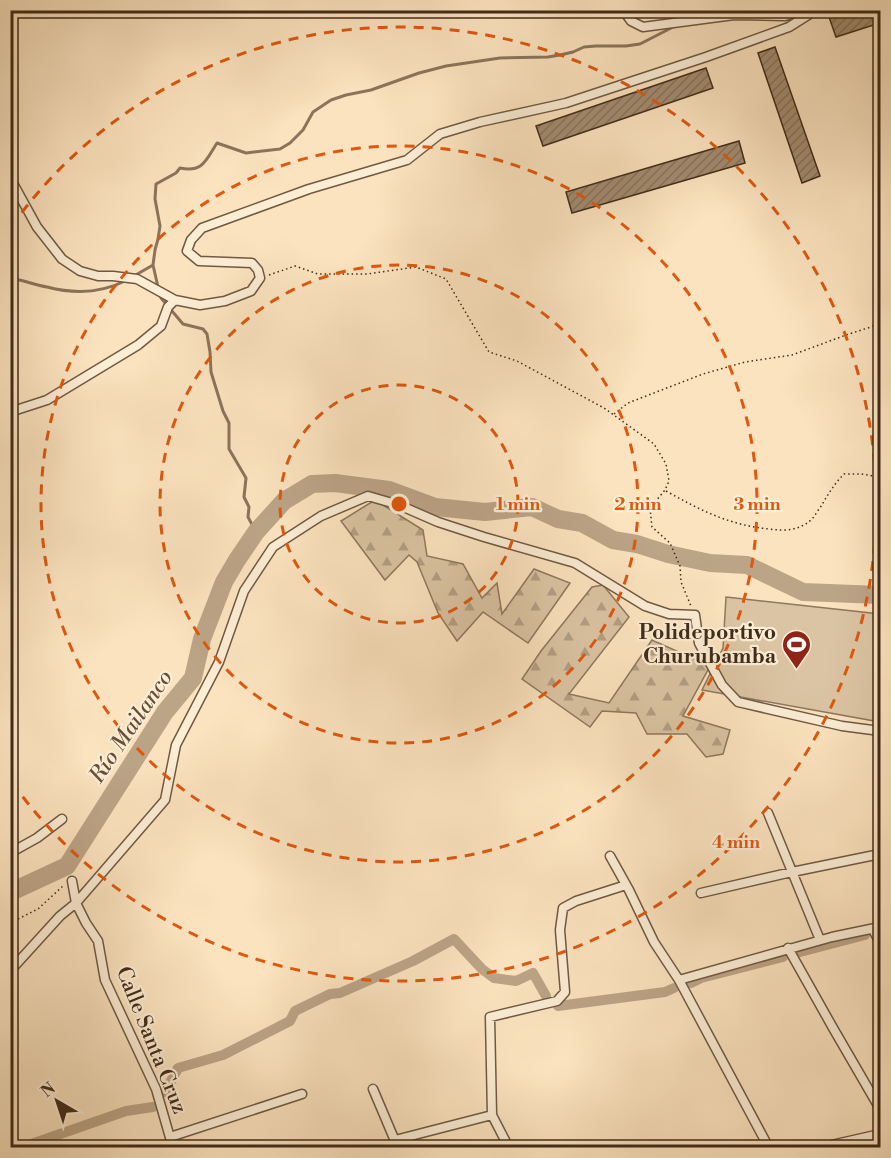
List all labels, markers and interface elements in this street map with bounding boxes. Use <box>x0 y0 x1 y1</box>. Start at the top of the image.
text: 1 min <box>496 493 540 516</box>
text: 2 min <box>614 493 662 516</box>
text: 3 min <box>734 493 780 516</box>
centre of rings <box>389 494 409 514</box>
place label: Polideportivo Churubamba <box>639 620 777 670</box>
sports icon: Polideportivo Churubamba <box>781 628 813 670</box>
water label: Río Mailanco <box>83 665 179 789</box>
text: 4 min <box>712 831 760 854</box>
street label: Calle Santa Cruz <box>110 963 192 1118</box>
north arrow <box>27 1071 87 1131</box>
text: N <box>37 1078 60 1102</box>

